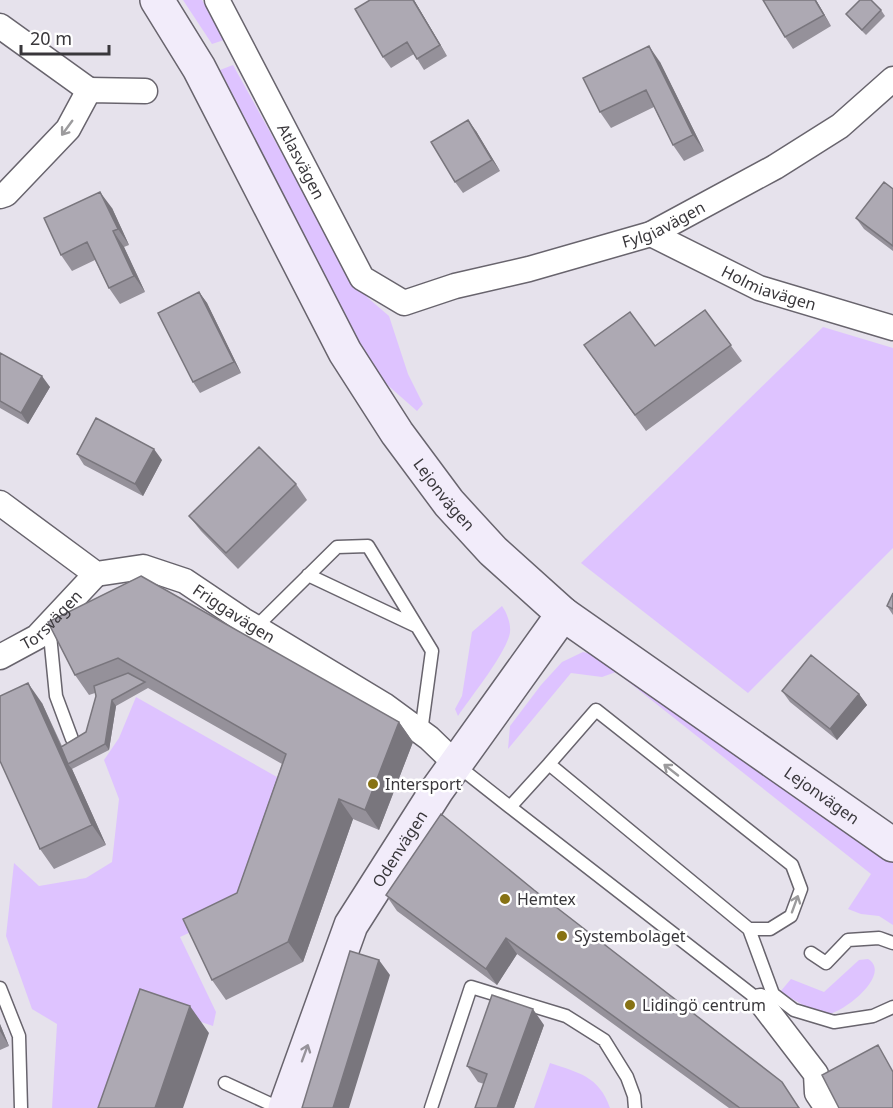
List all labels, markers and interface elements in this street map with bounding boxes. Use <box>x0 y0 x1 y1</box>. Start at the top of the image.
scale bar <box>21 18 110 56</box>
text: 20 m <box>30 26 72 50</box>
one-way arrow <box>61 120 73 136</box>
street label: Atlasvägen <box>272 120 330 203</box>
street label: Fylgiavägen <box>619 196 709 253</box>
street label: Holmiavägen <box>718 260 819 315</box>
street label: Lejonvägen <box>408 454 480 535</box>
street label: Friggavägen <box>189 579 279 648</box>
street label: Torsvägen <box>17 585 87 655</box>
street label: Lejonvägen <box>780 761 864 829</box>
one-way arrow <box>664 764 680 777</box>
place label: Intersport <box>385 773 462 795</box>
marker: Intersport <box>366 777 380 791</box>
street label: Odenvägen <box>367 806 432 891</box>
place label: Hemtex <box>517 888 576 910</box>
marker: Hemtex <box>498 892 512 906</box>
one-way arrow <box>791 895 802 914</box>
place label: Systembolaget <box>574 925 686 947</box>
marker: Systembolaget <box>555 929 569 943</box>
place label: Lidingö centrum <box>642 994 766 1016</box>
marker: Lidingö centrum <box>623 998 637 1012</box>
one-way arrow <box>300 1044 311 1063</box>

